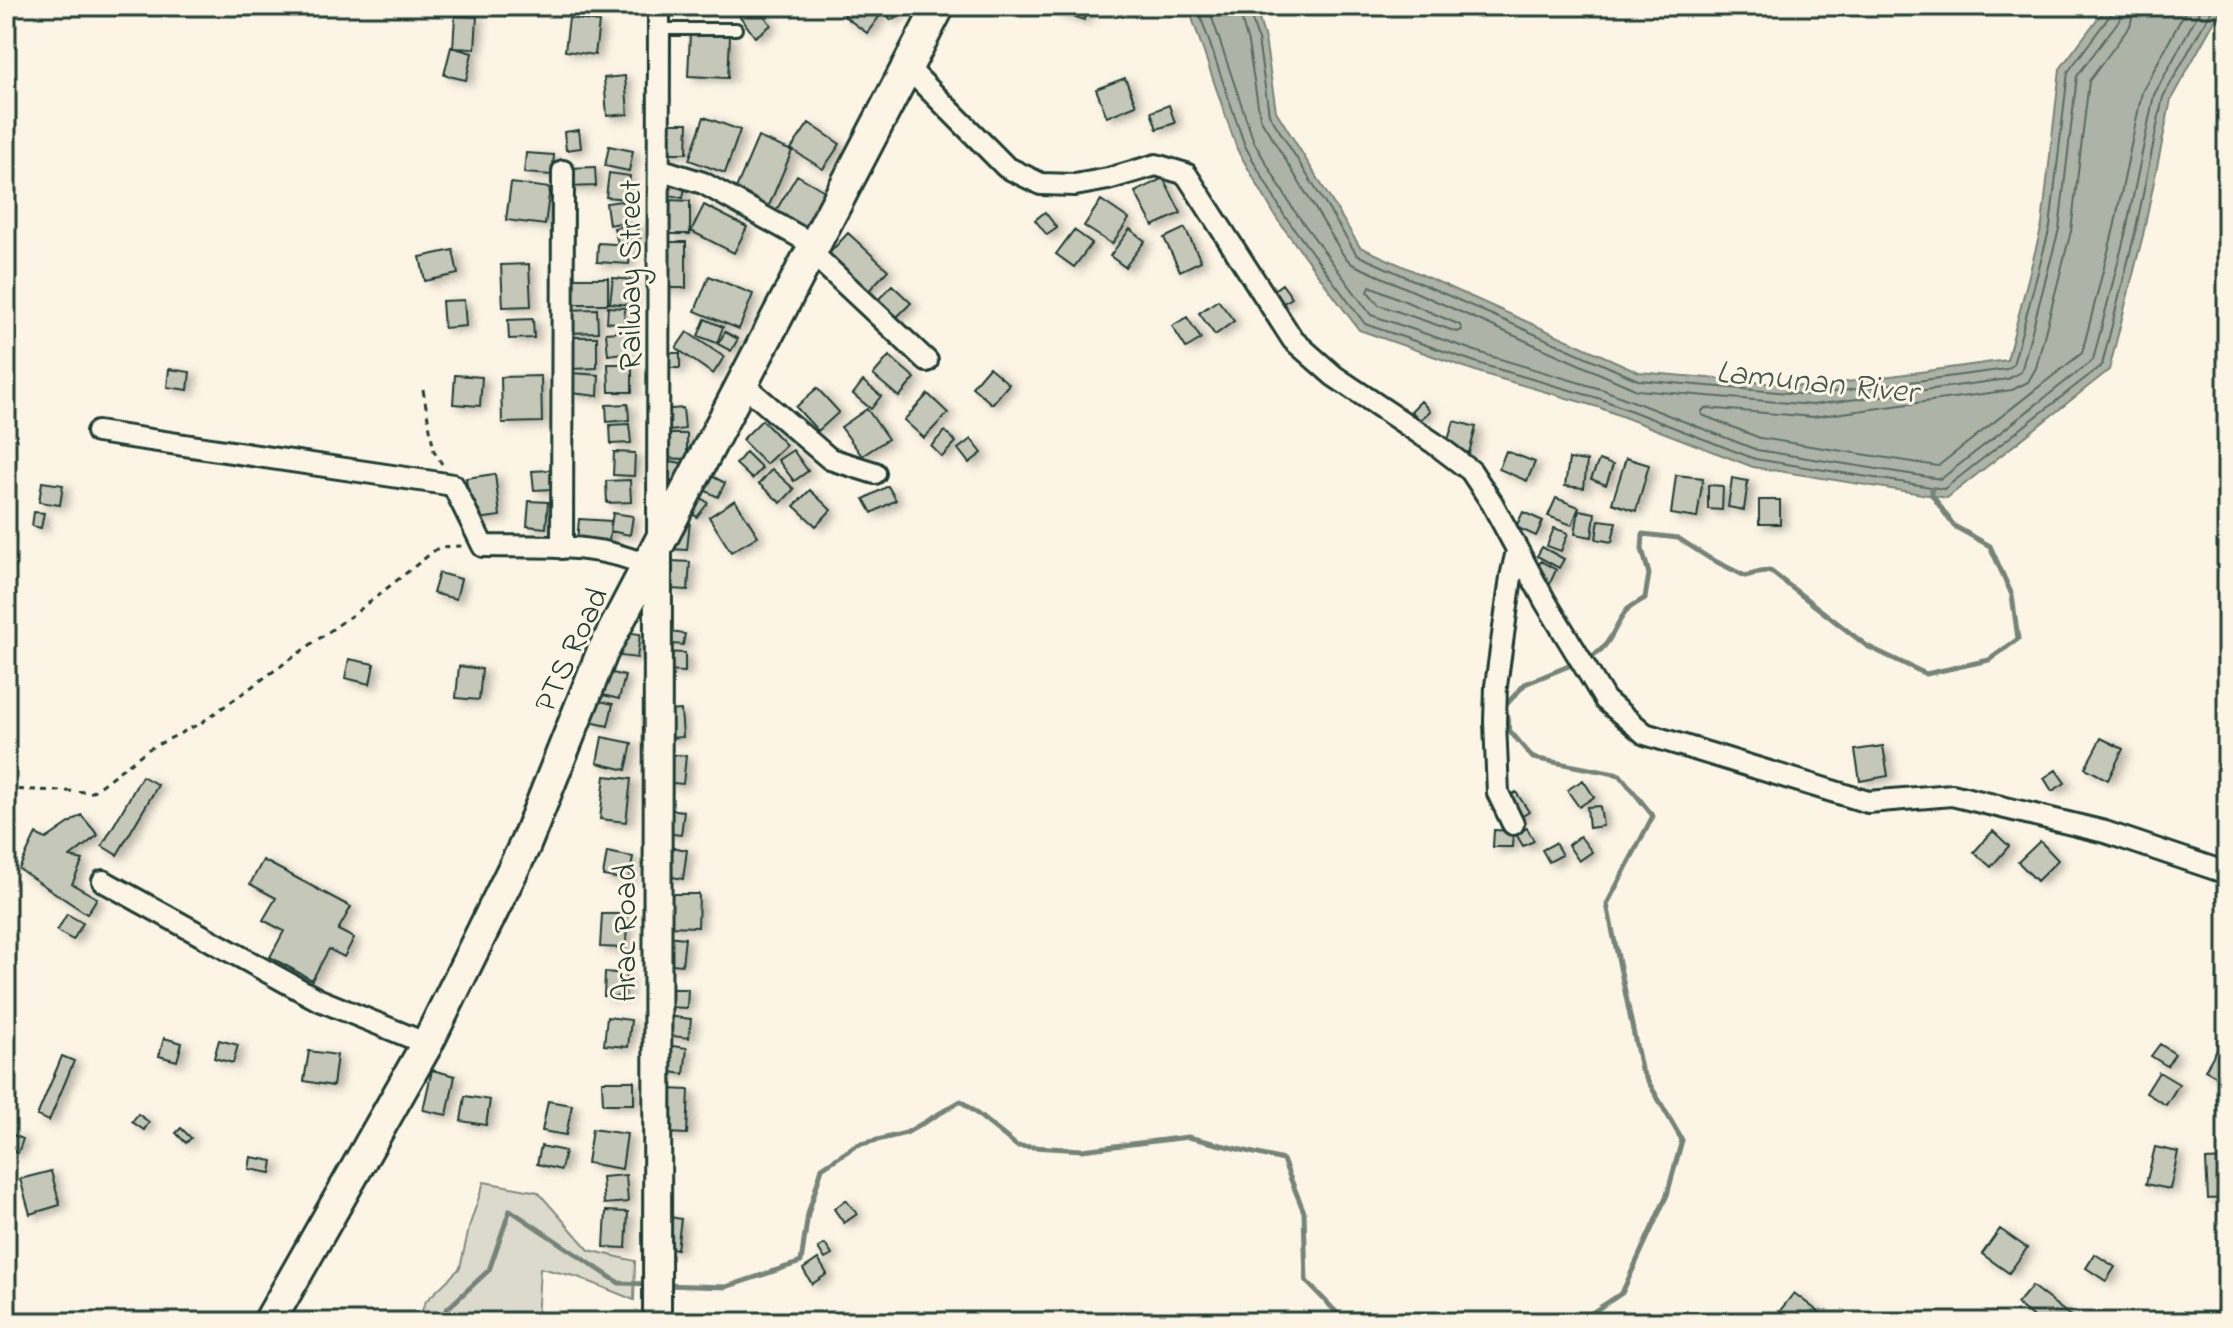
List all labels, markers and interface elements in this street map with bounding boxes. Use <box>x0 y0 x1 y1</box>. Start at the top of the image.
street label: Railway Street <box>609 179 656 370</box>
water label: Lamunan River <box>1714 349 1924 420</box>
street label: PTS Road <box>524 580 623 721</box>
street label: Arac Road <box>604 864 651 1002</box>

